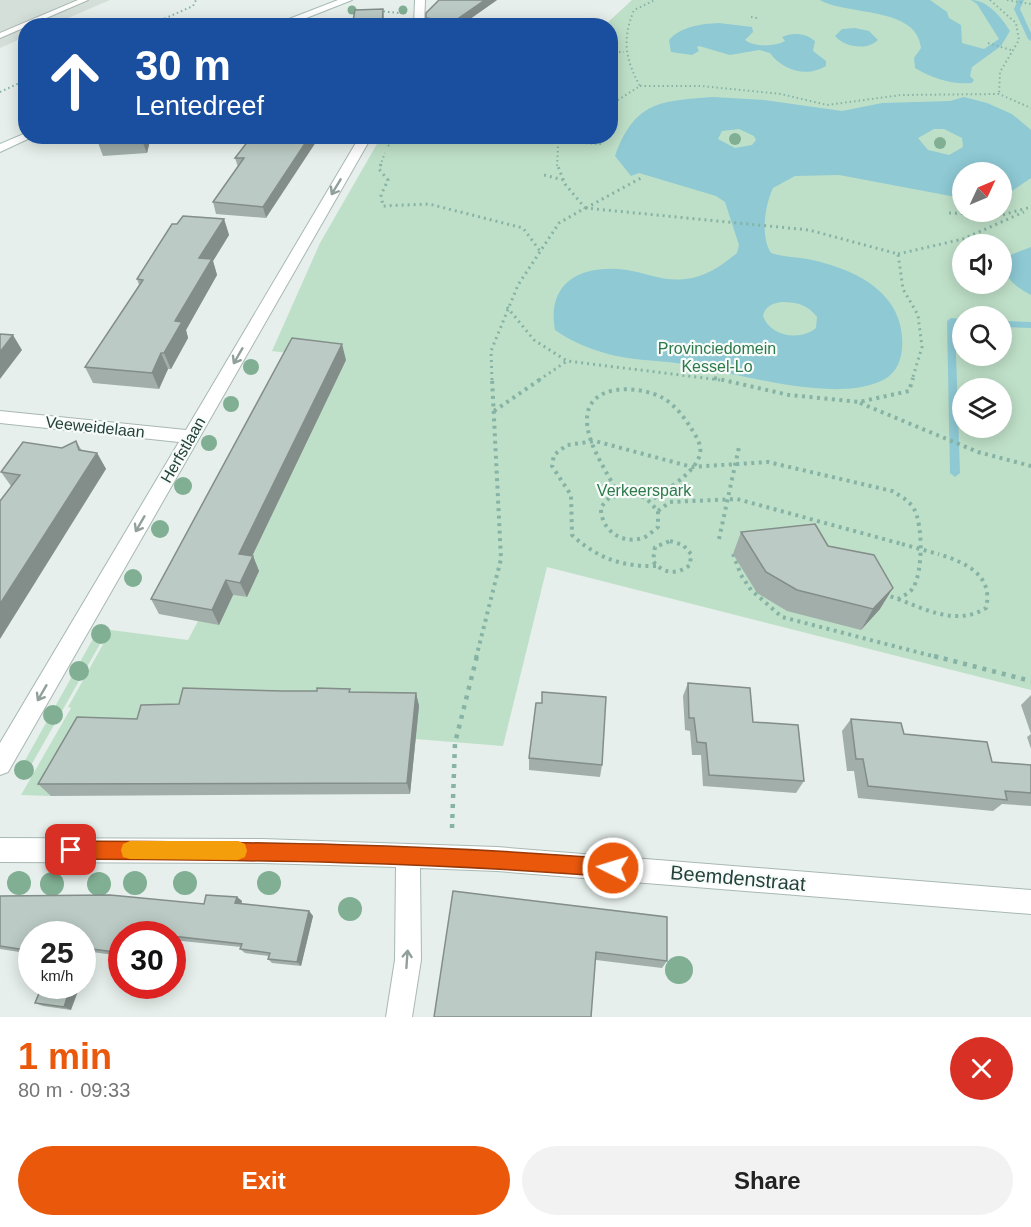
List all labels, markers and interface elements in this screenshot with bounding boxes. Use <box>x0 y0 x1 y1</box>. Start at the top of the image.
icon: ahead <box>36 42 114 120</box>
text: 30 m <box>135 42 231 89</box>
text: Lentedreef <box>135 91 264 121</box>
north arrow <box>952 162 1012 222</box>
map controls <box>952 162 1012 438</box>
one-way arrow <box>329 178 341 195</box>
button: sound <box>952 234 1012 294</box>
button: search <box>952 306 1012 366</box>
park label: Provinciedomein Kessel-Lo <box>658 340 776 375</box>
one-way arrow <box>232 346 243 364</box>
button: layers <box>952 378 1012 438</box>
street label: Veeweidelaan <box>45 413 145 441</box>
street label: Herfstlaan <box>157 414 209 486</box>
park label: Verkeerspark <box>597 482 692 499</box>
one-way arrow <box>134 515 146 532</box>
one-way arrow <box>35 684 47 701</box>
pin <box>45 824 96 875</box>
icon: arrive <box>54 833 87 866</box>
position arrow <box>581 836 645 900</box>
street label: Beemdenstraat <box>669 861 807 895</box>
speed limit sign: 30 <box>108 921 186 999</box>
text: 25 <box>40 936 74 969</box>
one-way arrow <box>402 950 413 970</box>
text: km/h <box>41 967 73 984</box>
text: 1 min <box>18 1036 112 1077</box>
button: close <box>950 1037 1013 1100</box>
text: 80 m · 09:33 <box>18 1079 130 1101</box>
button: Exit <box>18 1146 510 1215</box>
button: Share <box>522 1146 1013 1215</box>

